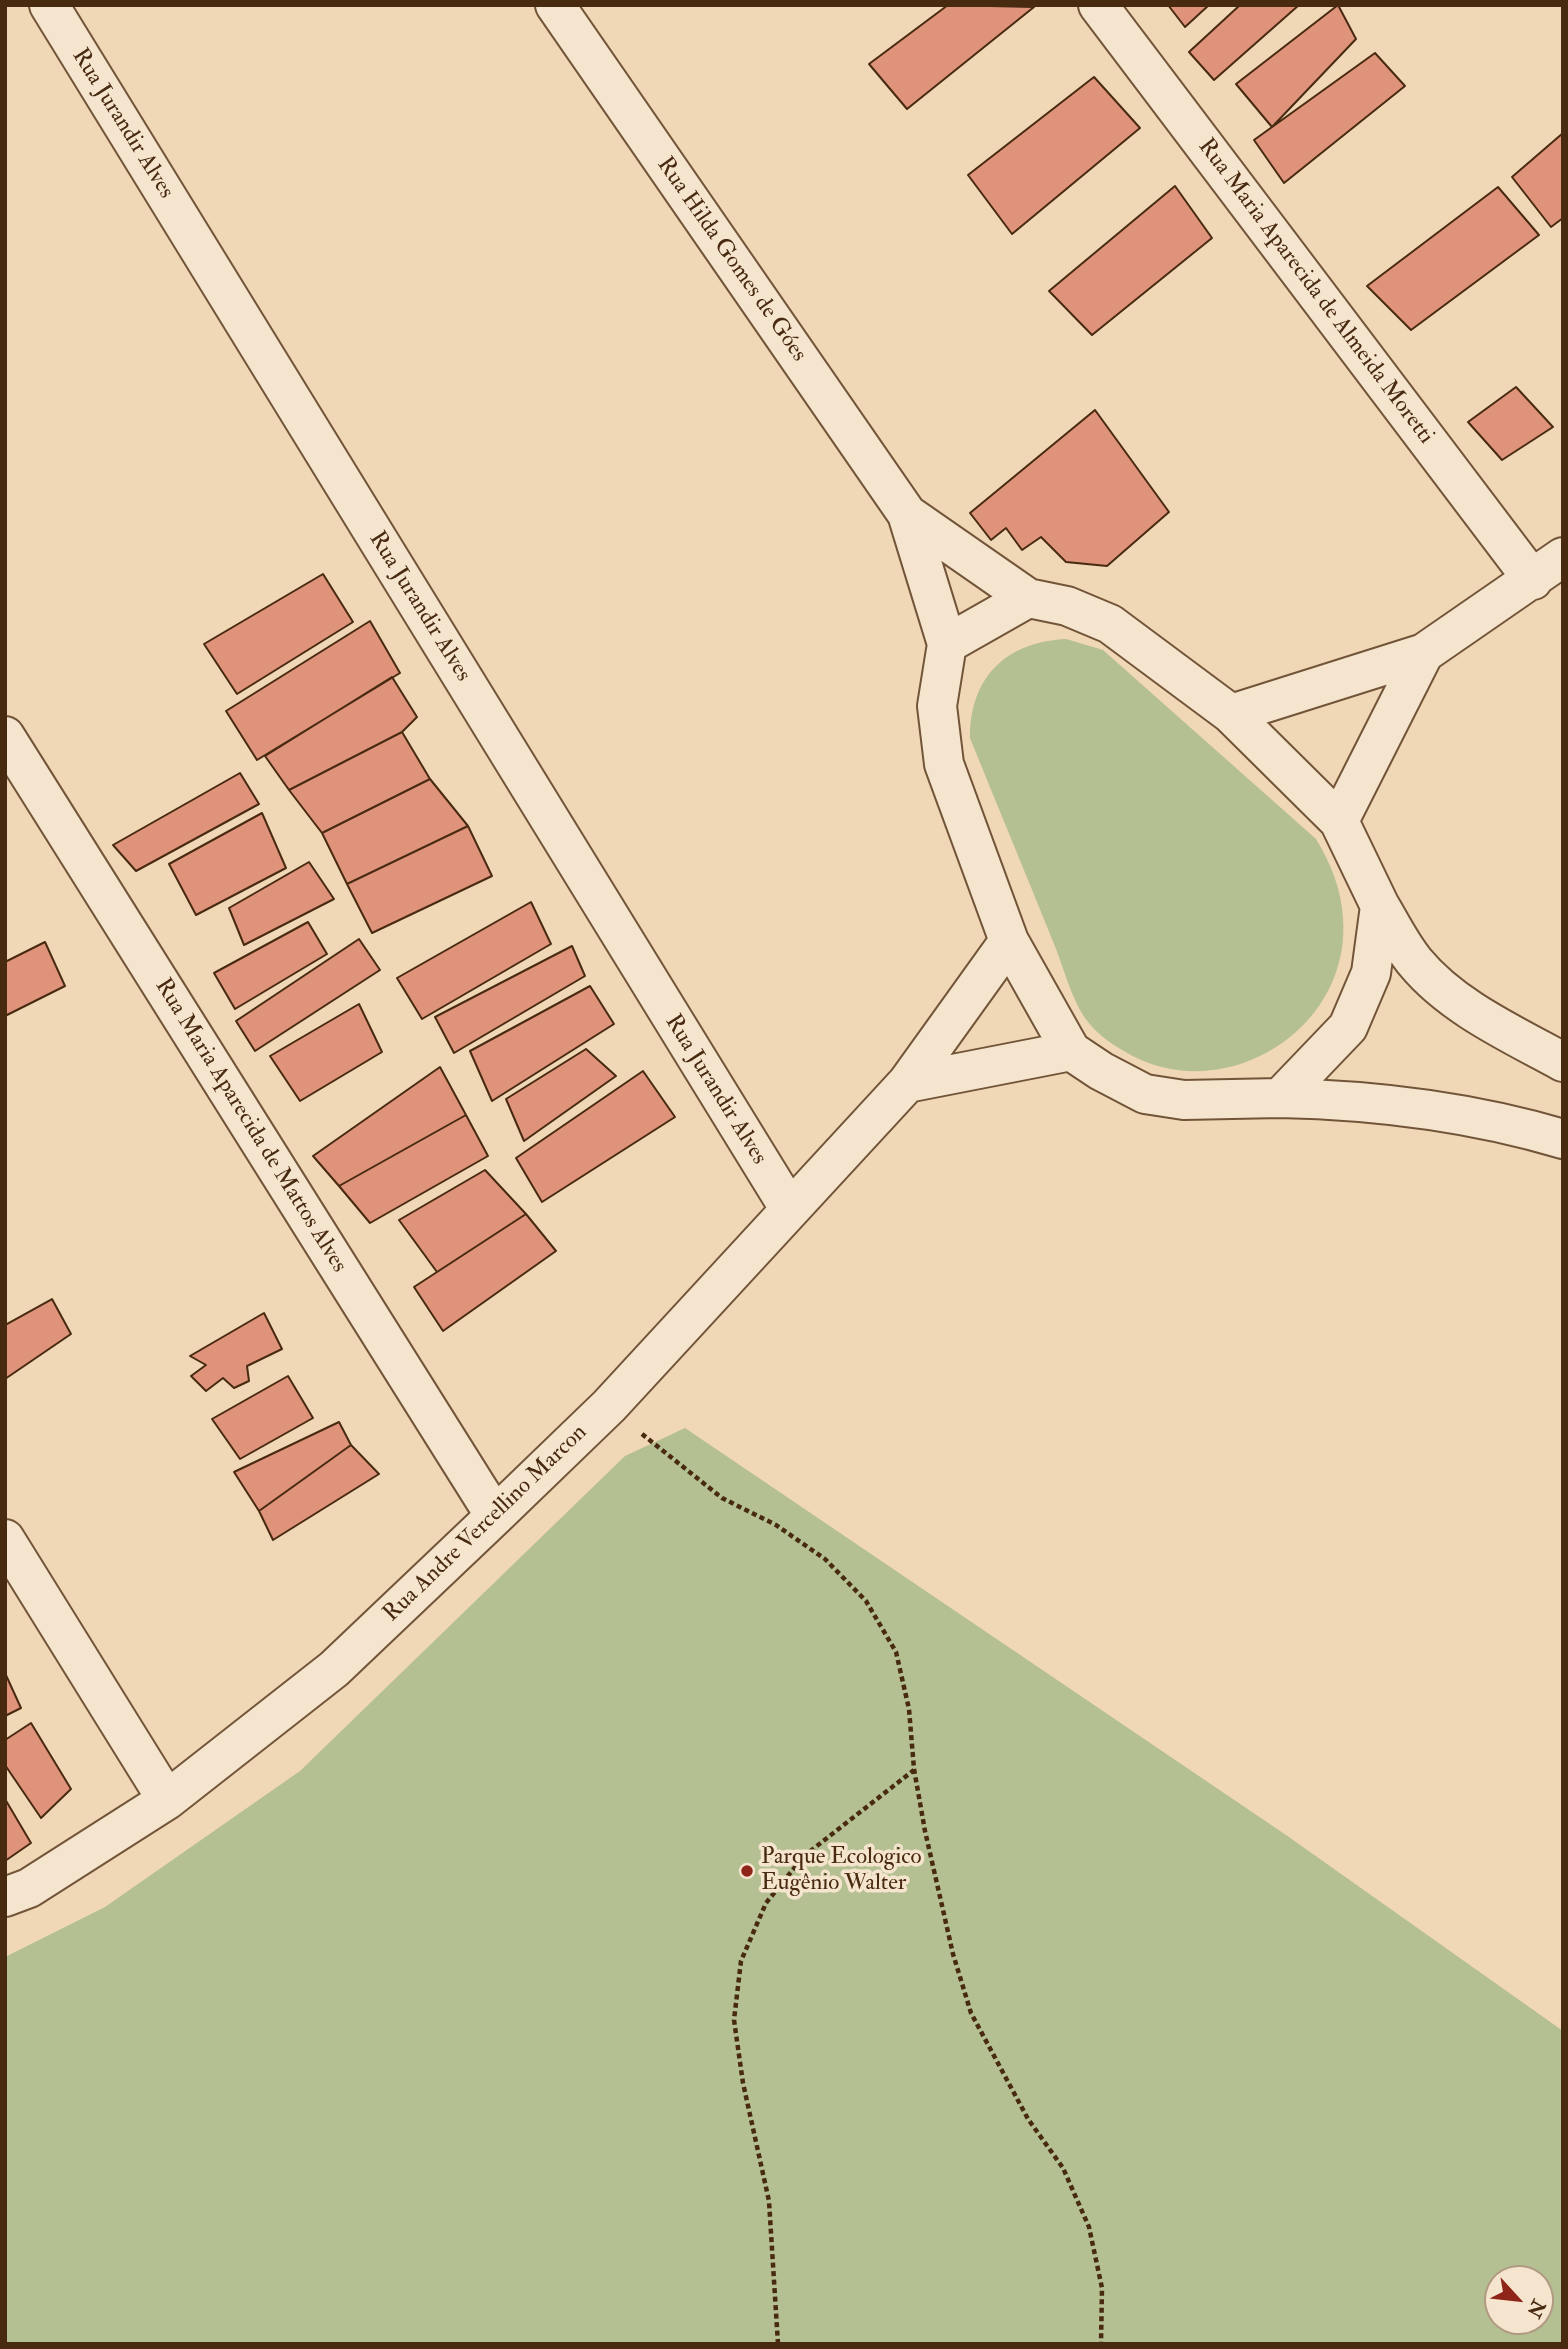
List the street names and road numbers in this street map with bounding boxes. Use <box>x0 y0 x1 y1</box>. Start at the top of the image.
street label: Rua Jurandir Alves <box>65 44 179 204</box>
street label: Rua Maria Aparecida de Almeida Moretti <box>1191 134 1439 450</box>
street label: Rua Hilda Gomes de Góes <box>650 153 812 367</box>
street label: Rua Jurandir Alves <box>362 527 476 687</box>
street label: Rua Maria Aparecida de Mattos Alves <box>148 974 352 1278</box>
street label: Rua Jurandir Alves <box>658 1010 772 1170</box>
street label: Rua Andre Vercellino Marcon <box>378 1420 594 1628</box>

